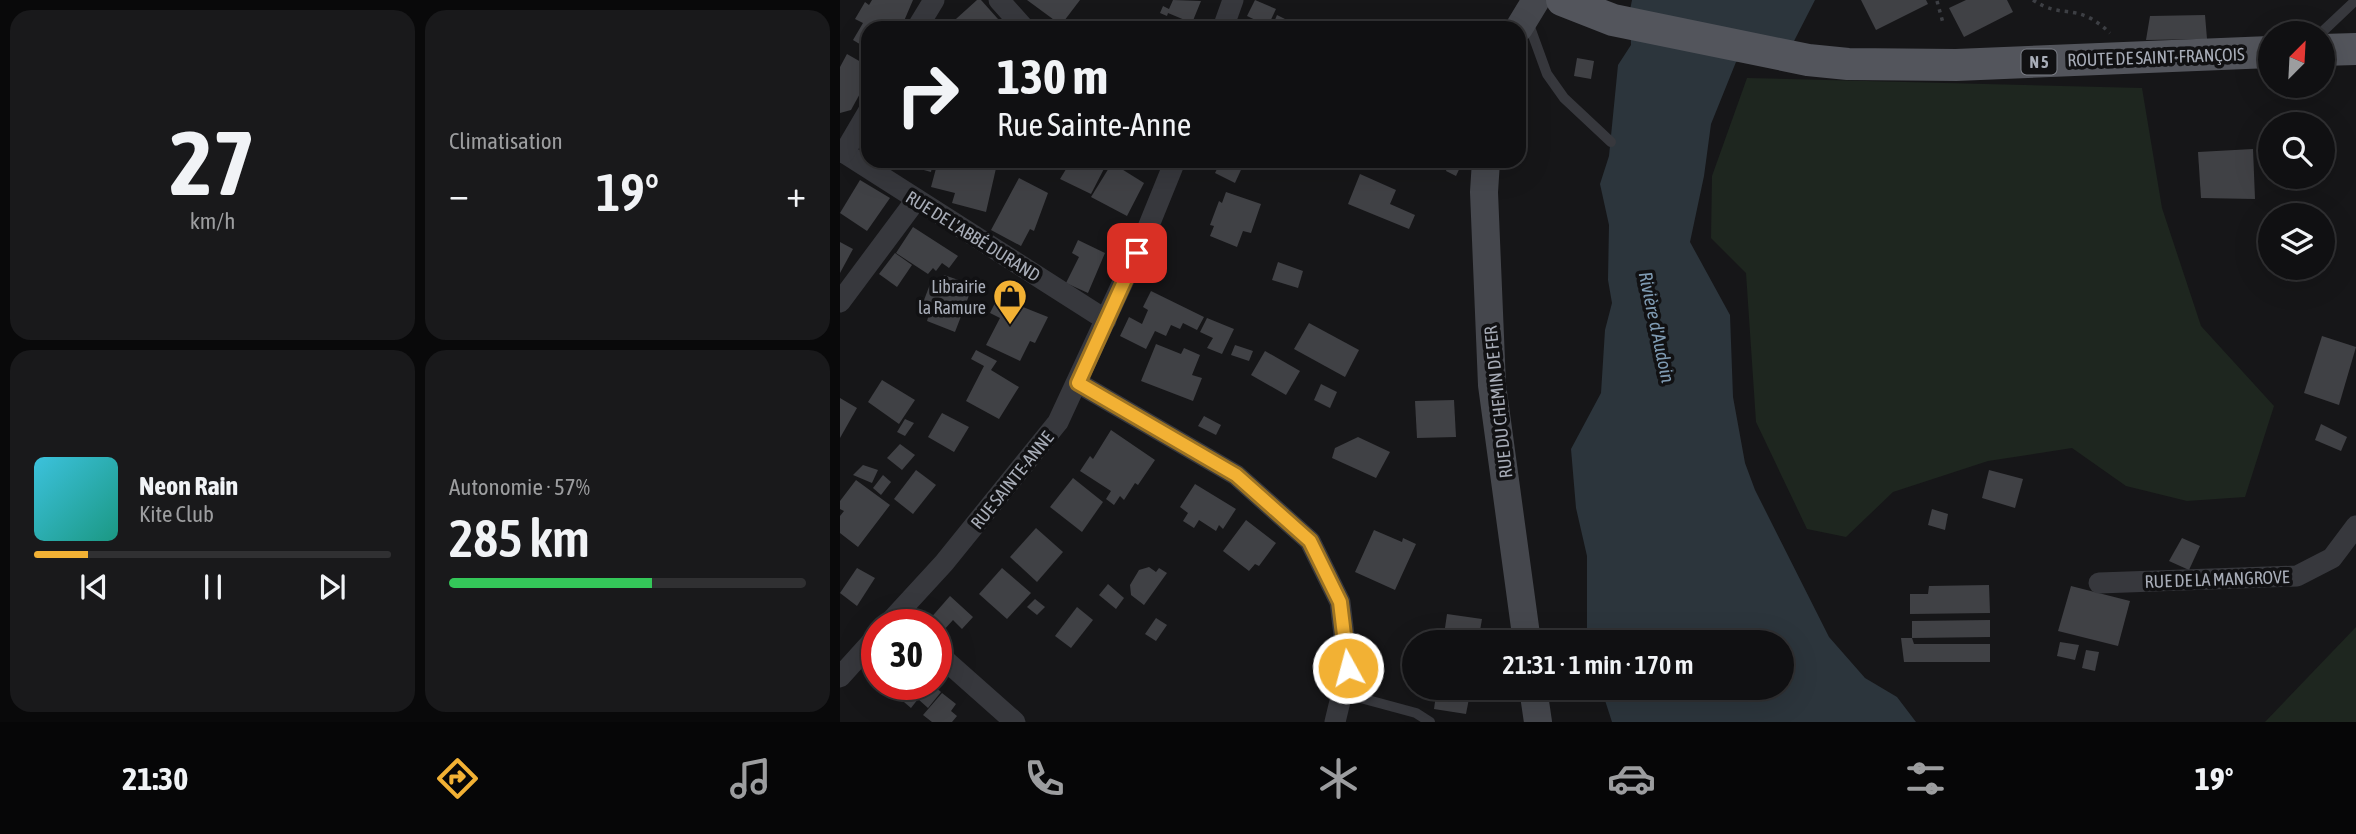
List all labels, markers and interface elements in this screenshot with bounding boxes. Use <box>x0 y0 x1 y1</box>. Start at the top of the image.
north arrow <box>2258 21 2334 98</box>
map controls <box>2258 21 2335 280</box>
street label: ROUTE DE SAINT-FRANÇOIS <box>2067 43 2245 71</box>
text: 130 m <box>997 48 1108 104</box>
icon: right <box>882 49 973 140</box>
road number: N 5 <box>2022 50 2056 74</box>
text: Rue Sainte-Anne <box>997 106 1191 143</box>
text: 27 <box>170 110 255 214</box>
button: search <box>2258 112 2335 189</box>
text: Climatisation <box>449 128 563 154</box>
text: 19° <box>596 162 659 222</box>
text: − <box>449 172 469 215</box>
text: + <box>786 172 806 215</box>
street label: RUE DE L'ABBÉ DURAND <box>902 186 1044 286</box>
button: layers <box>2258 203 2335 280</box>
text: km/h <box>190 208 235 234</box>
pin <box>1107 223 1167 283</box>
icon: arrive <box>1118 234 1156 272</box>
water label: Rivière d'Audoin <box>1634 269 1680 385</box>
place label: Librairie la Ramure <box>918 276 986 318</box>
shop icon: Librairie la Ramure <box>991 277 1029 326</box>
street label: RUE DU CHEMIN DE FER <box>1480 325 1516 479</box>
street label: RUE SAINTE-ANNE <box>966 427 1058 533</box>
text: Neon Rain <box>139 471 238 501</box>
text: Autonomie · 57% <box>449 474 590 500</box>
text: Kite Club <box>139 501 214 527</box>
text: 285 km <box>449 508 590 568</box>
street label: RUE DE LA MANGROVE <box>2144 566 2290 592</box>
icon: previous <box>75 568 113 606</box>
icon: pause <box>194 568 232 606</box>
icon: next <box>313 568 351 606</box>
speed limit sign: 30 <box>861 609 952 700</box>
position arrow <box>1311 631 1385 705</box>
text: 21:31 · 1 min · 170 m <box>1503 650 1693 680</box>
icon: directions <box>433 754 482 803</box>
icon: music <box>726 754 775 803</box>
icon: phone <box>1020 754 1069 803</box>
icon: climate <box>1314 754 1363 803</box>
icon: car <box>1607 754 1656 803</box>
icon: filters <box>1901 754 1950 803</box>
text: 21:30 <box>122 760 188 797</box>
text: 19° <box>2195 760 2234 797</box>

